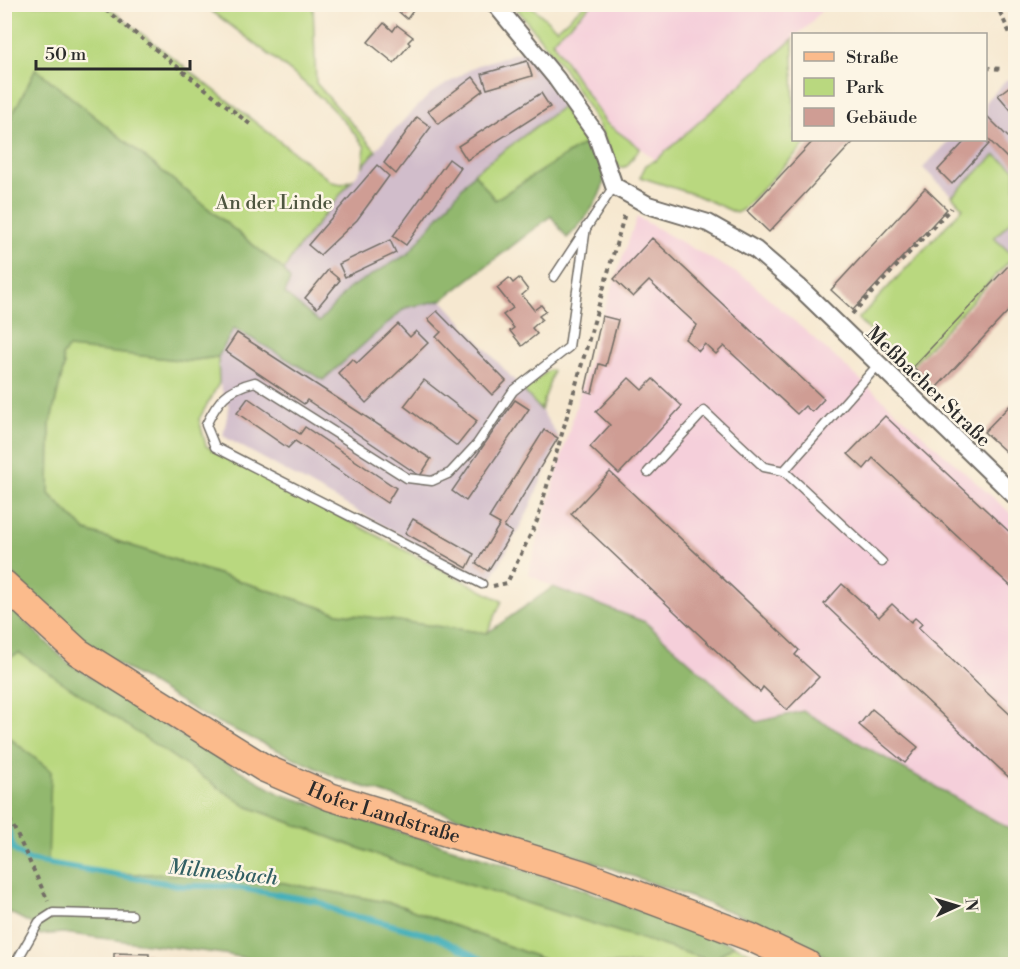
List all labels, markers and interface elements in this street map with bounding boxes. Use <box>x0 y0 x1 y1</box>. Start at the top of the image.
scale bar <box>36 33 190 71</box>
legend <box>792 33 987 141</box>
text: 50 m <box>45 43 87 66</box>
text: Straße <box>846 46 899 69</box>
text: Park <box>846 76 885 99</box>
text: Gebäude <box>846 106 917 129</box>
park label: An der Linde <box>214 191 333 216</box>
street label: Meßbacher Straße <box>860 321 996 453</box>
street label: Hofer Landstraße <box>303 777 463 850</box>
water label: Milmesbach <box>167 854 279 892</box>
north arrow <box>927 876 987 936</box>
text: N <box>961 898 981 912</box>

